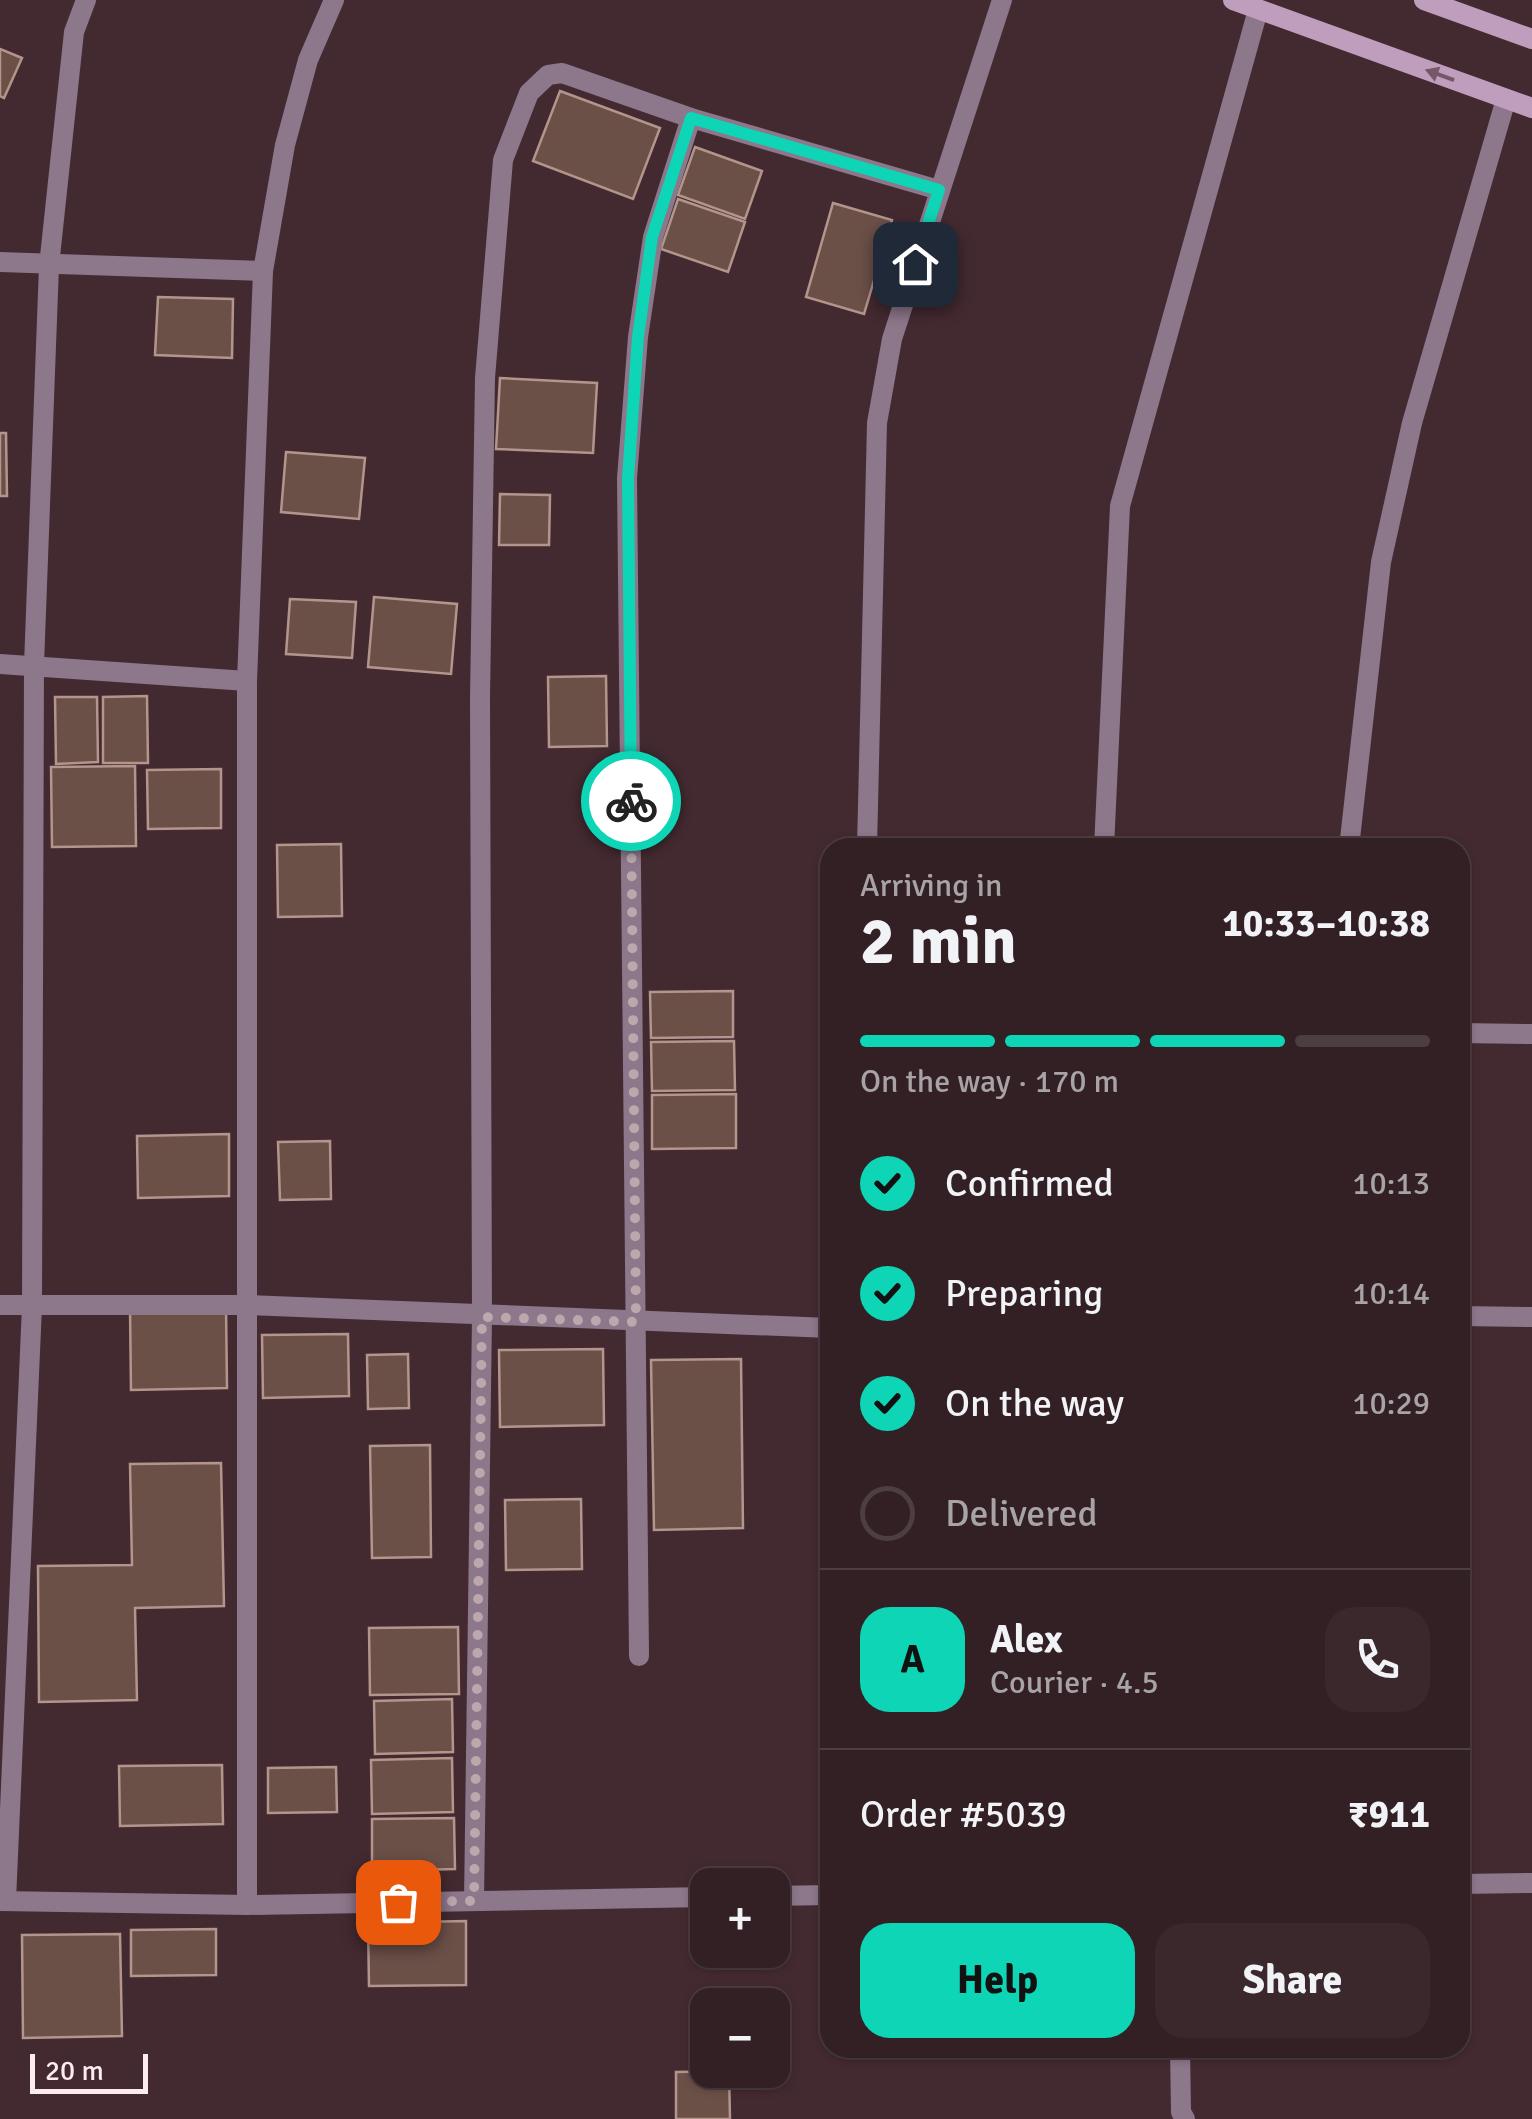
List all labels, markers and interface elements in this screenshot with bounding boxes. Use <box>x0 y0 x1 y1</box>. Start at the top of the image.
one-way arrow <box>1425 67 1455 82</box>
pin <box>873 222 958 307</box>
icon: home <box>888 237 943 292</box>
courier <box>581 751 681 851</box>
icon: bike <box>604 774 659 829</box>
text: Arriving in <box>860 866 1002 905</box>
text: 10:33–10:38 <box>1222 900 1430 947</box>
text: 2 min <box>860 902 1017 982</box>
text: On the way · 170 m <box>860 1062 1119 1101</box>
icon: check <box>860 1156 915 1211</box>
text: Confirmed <box>945 1160 1114 1207</box>
text: 10:13 <box>1352 1164 1430 1203</box>
icon: check <box>860 1266 915 1321</box>
text: Preparing <box>945 1270 1103 1317</box>
text: 10:14 <box>1352 1274 1430 1313</box>
icon: check <box>860 1376 915 1431</box>
text: On the way <box>945 1380 1124 1427</box>
text: 10:29 <box>1352 1384 1430 1423</box>
text: Delivered <box>945 1490 1098 1537</box>
button: phone <box>1325 1607 1430 1712</box>
text: Alex <box>990 1616 1063 1663</box>
text: A <box>900 1636 925 1683</box>
text: Courier · 4.5 <box>990 1663 1159 1702</box>
text: Order #5039 <box>860 1791 1067 1838</box>
text: ₹911 <box>1348 1791 1430 1838</box>
pin <box>356 1860 441 1945</box>
map controls <box>690 1868 790 2088</box>
button: + <box>690 1868 790 1968</box>
icon: bag <box>371 1875 426 1930</box>
button: Help <box>860 1923 1135 2038</box>
button: Share <box>1155 1923 1430 2038</box>
button: − <box>690 1988 790 2088</box>
scale bar <box>30 2049 148 2094</box>
text: 20 m <box>45 2054 104 2088</box>

